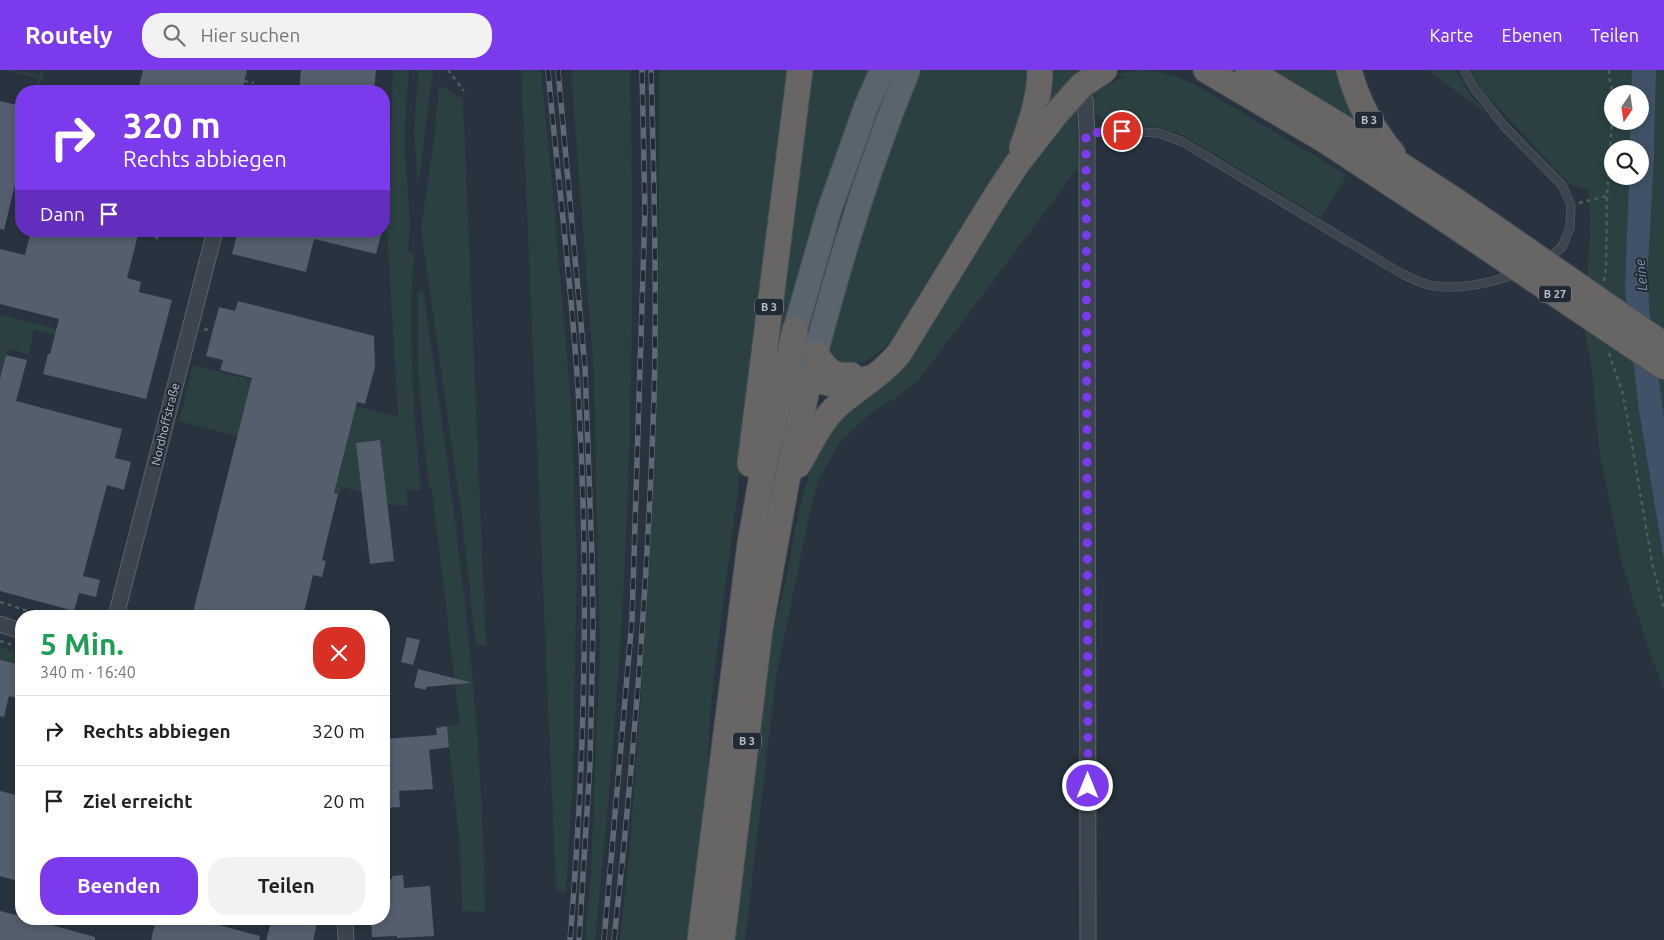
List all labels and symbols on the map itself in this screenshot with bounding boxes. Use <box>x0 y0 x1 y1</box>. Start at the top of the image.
north arrow <box>1604 85 1649 130</box>
pin <box>1101 110 1143 152</box>
road number: B 3 <box>1355 112 1383 128</box>
water label: Leine <box>1632 258 1650 292</box>
road number: B 27 <box>1539 285 1571 302</box>
road number: B 3 <box>755 298 783 316</box>
street label: Nordhoffstraße <box>148 381 182 467</box>
road number: B 3 <box>733 732 761 749</box>
position arrow <box>1061 759 1113 811</box>

